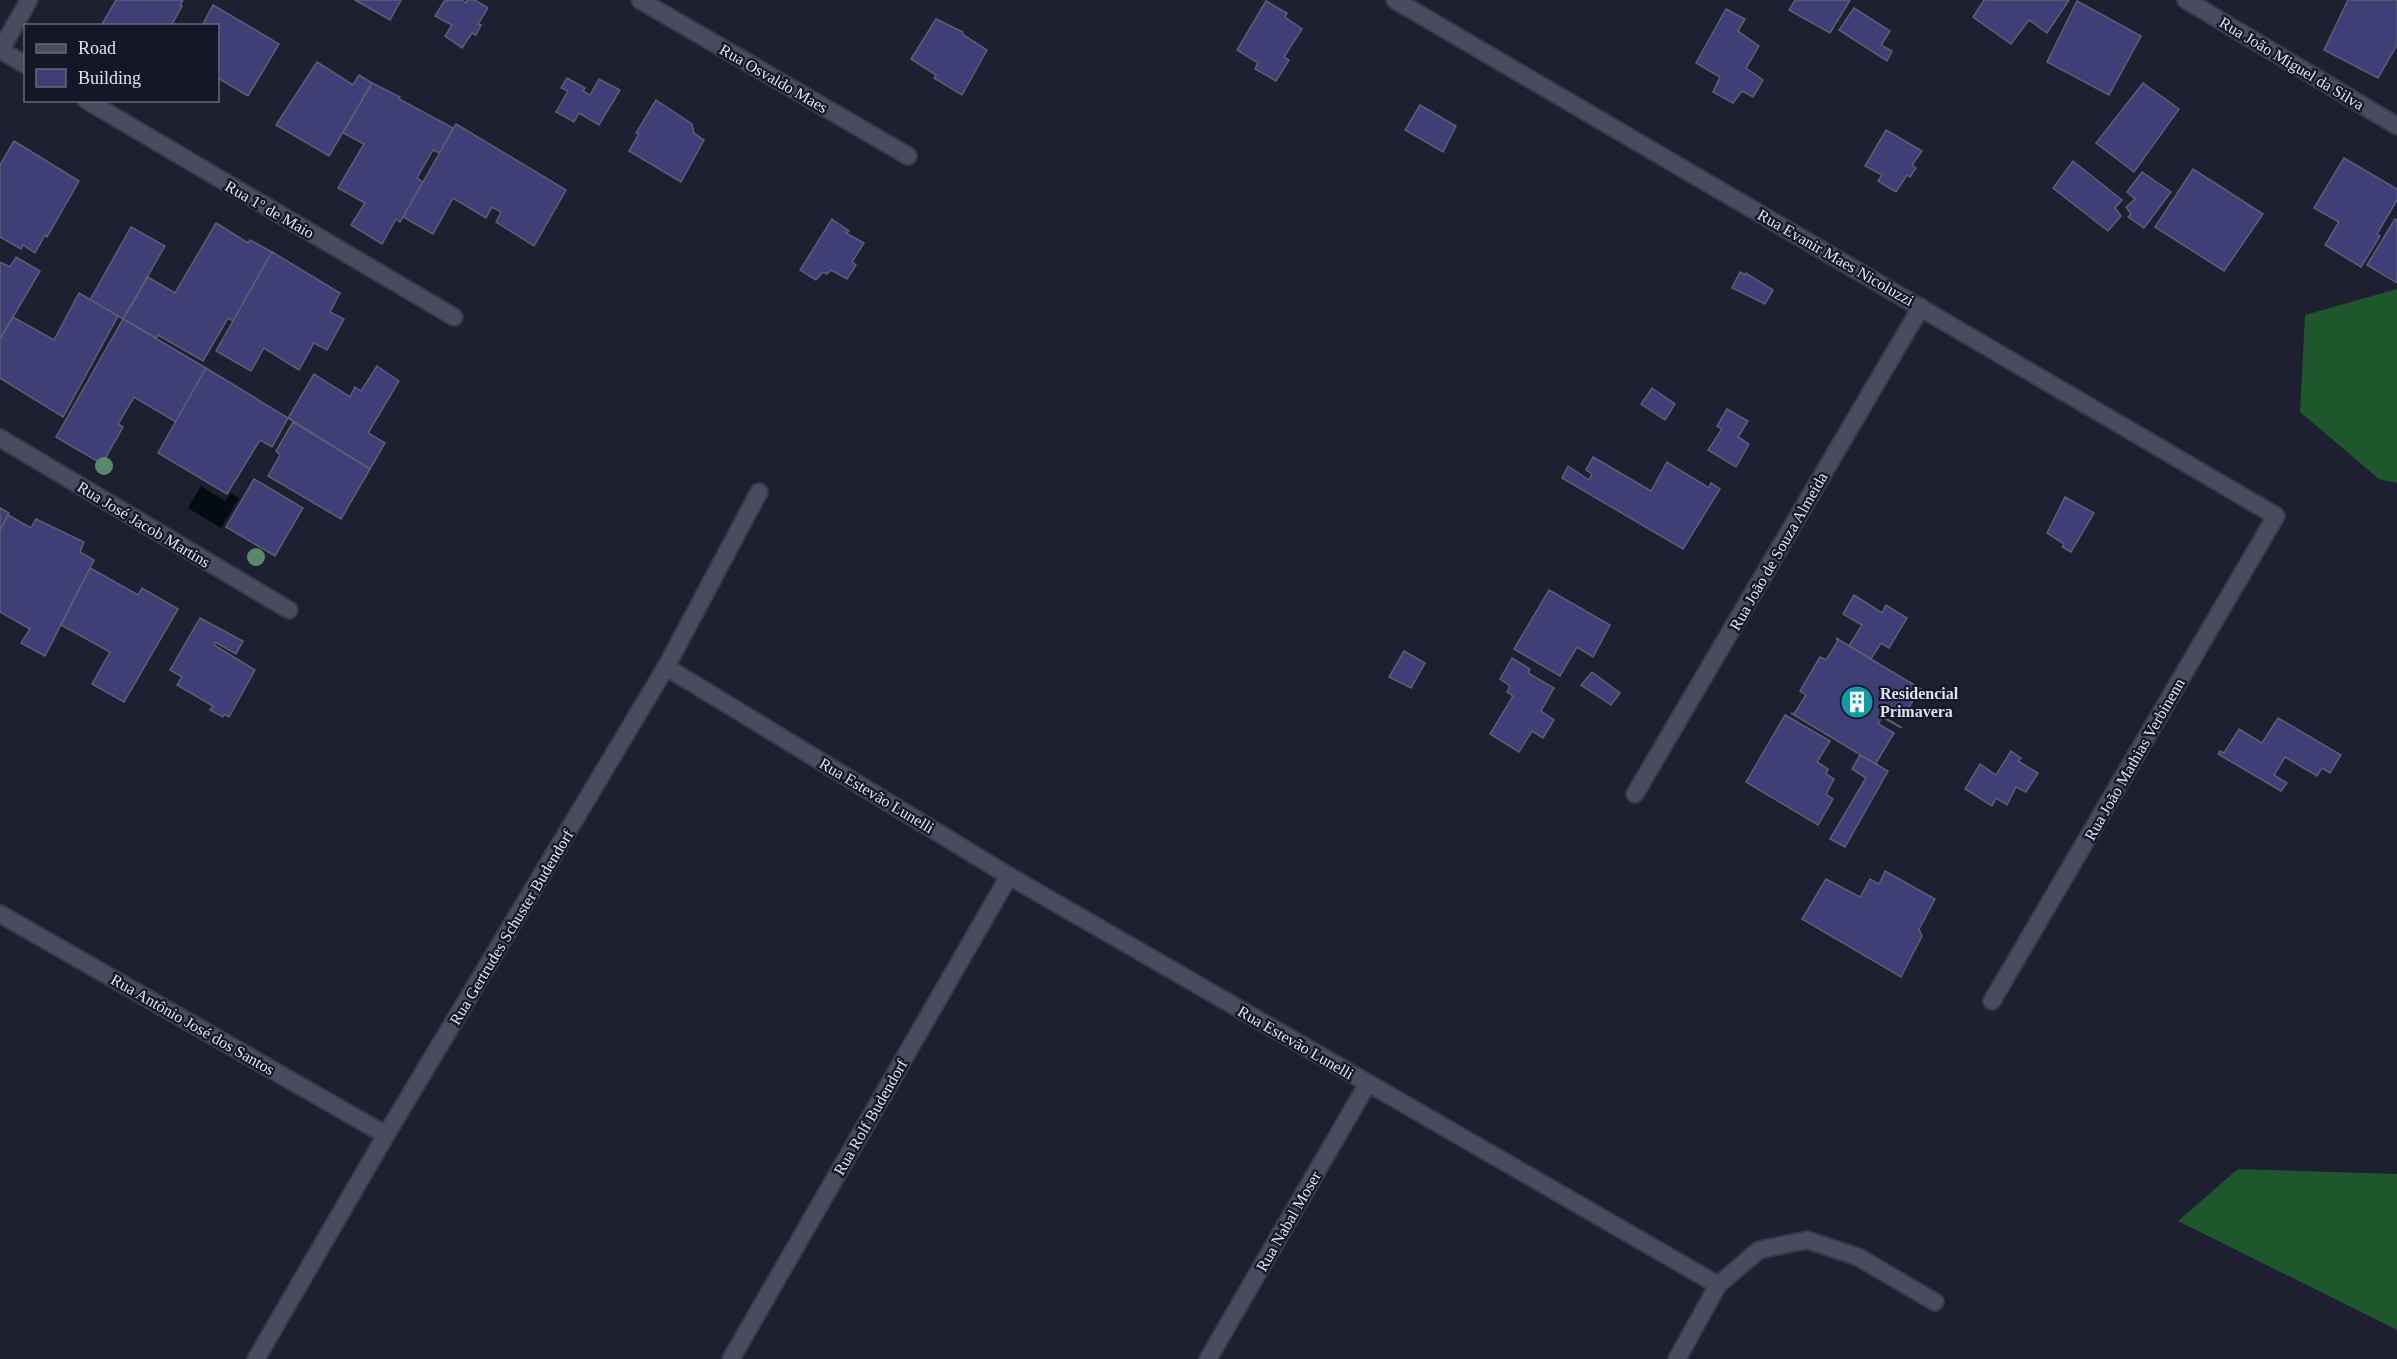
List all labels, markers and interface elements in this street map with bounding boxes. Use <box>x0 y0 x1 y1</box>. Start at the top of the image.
street label: Rua João Miguel da Silva <box>2216 14 2367 114</box>
legend <box>24 24 219 102</box>
text: Road <box>78 38 116 58</box>
street label: Rua Osvaldo Maes <box>717 41 831 116</box>
text: Building <box>78 68 141 88</box>
street label: Rua 1º de Maio <box>222 177 317 242</box>
street label: Rua Evanir Maes Nicoluzzi <box>1755 206 1917 309</box>
street label: Rua João de Souza Almeida <box>1726 469 1831 633</box>
street label: Rua José Jacob Martins <box>74 478 213 571</box>
street label: Rua João Mathias Verbinenn <box>2081 675 2188 843</box>
building icon: Residencial Primavera <box>1839 684 1875 720</box>
place label: Residencial Primavera <box>1880 685 1959 720</box>
street label: Rua Estevão Lunelli <box>816 755 938 837</box>
street label: Rua Gertrudes Schuster Budendorf <box>446 826 577 1028</box>
street label: Rua Antônio José dos Santos <box>108 971 277 1078</box>
street label: Rua Estevão Lunelli <box>1235 1002 1357 1083</box>
street label: Rua Rolf Budendorf <box>830 1056 911 1178</box>
street label: Rua Nabal Moser <box>1253 1168 1324 1274</box>

